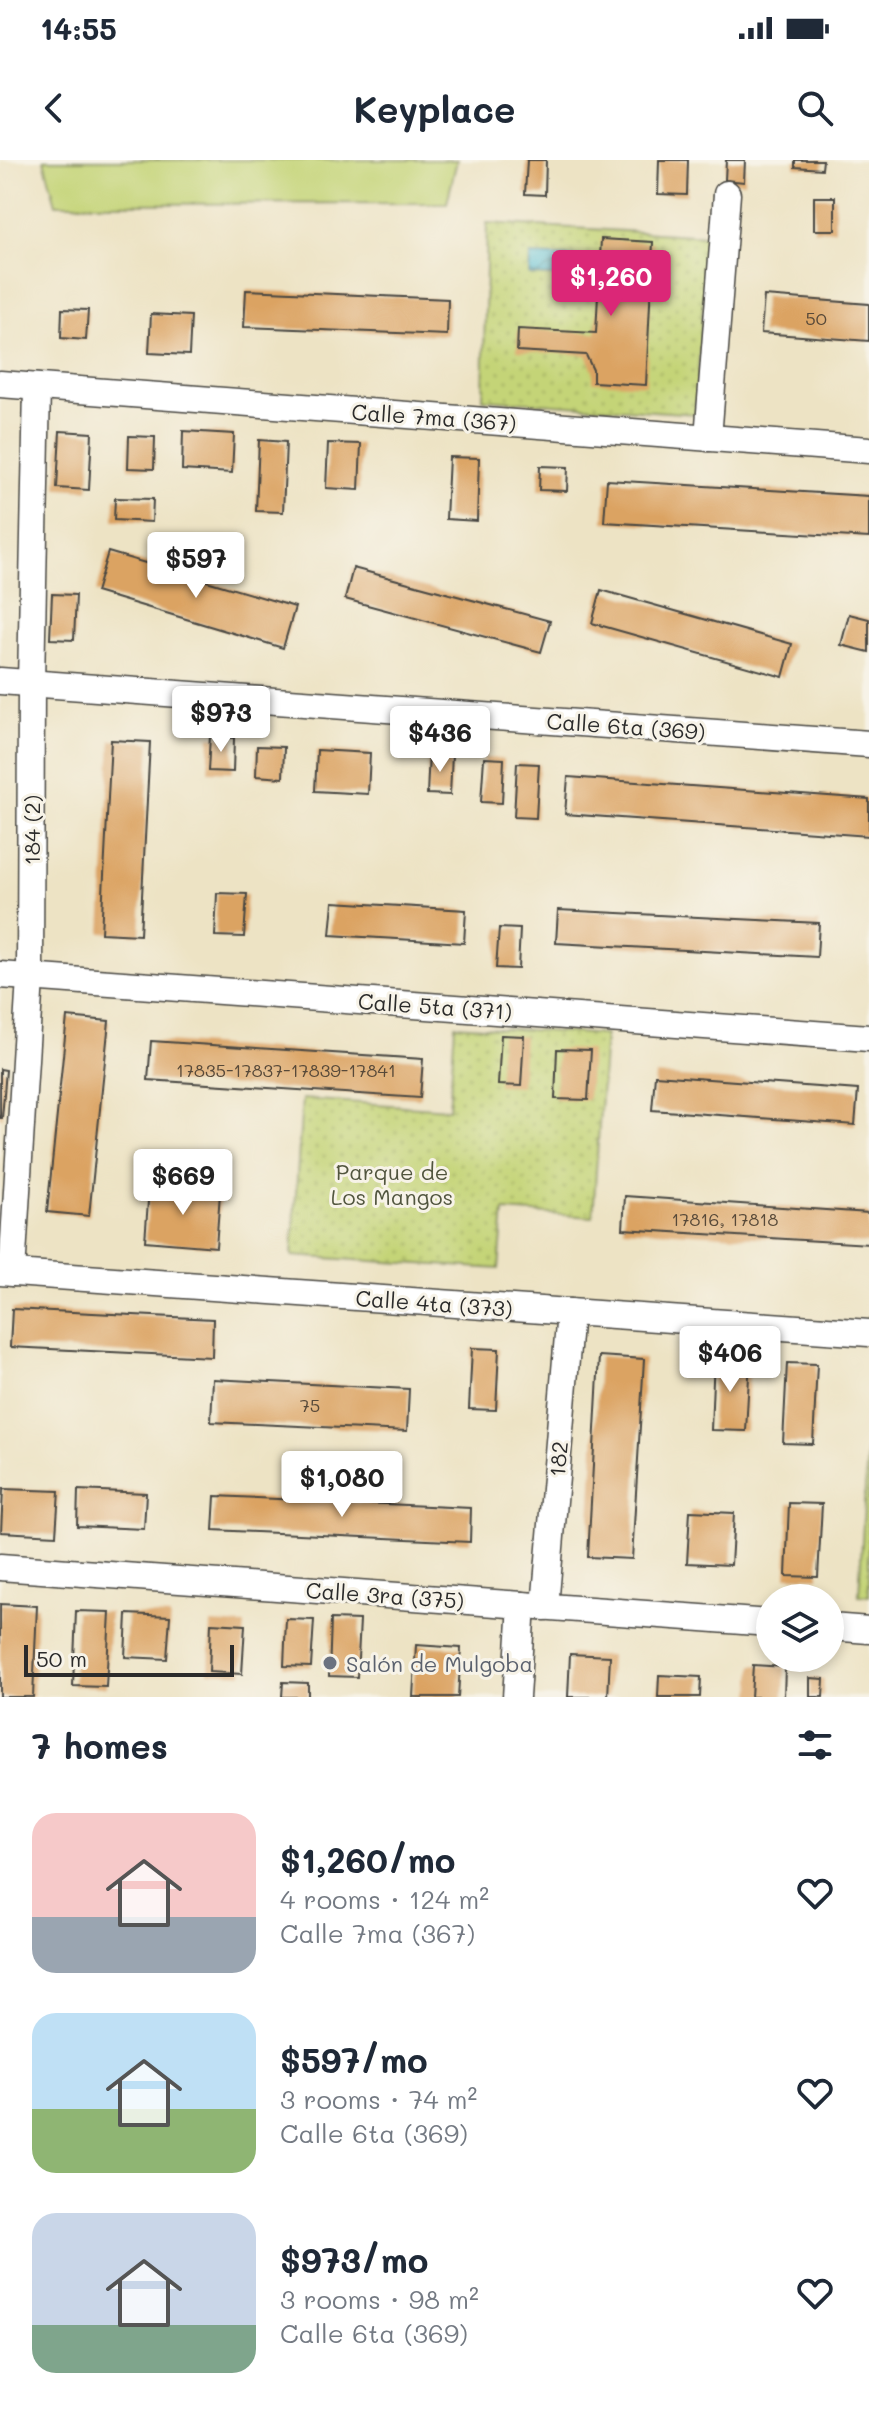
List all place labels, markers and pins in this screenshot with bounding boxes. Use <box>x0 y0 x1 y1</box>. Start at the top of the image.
pin: $1,260 <box>546 250 676 318</box>
pin: $597 <box>149 532 243 600</box>
pin: $973 <box>174 686 268 754</box>
pin: $436 <box>393 706 487 774</box>
pin: $669 <box>136 1149 230 1217</box>
pin: $406 <box>683 1326 777 1394</box>
pin: $1,080 <box>277 1451 407 1519</box>
place label: Salón de Mulgoba <box>346 1649 533 1678</box>
marker: Salón de Mulgoba <box>321 1654 339 1672</box>

